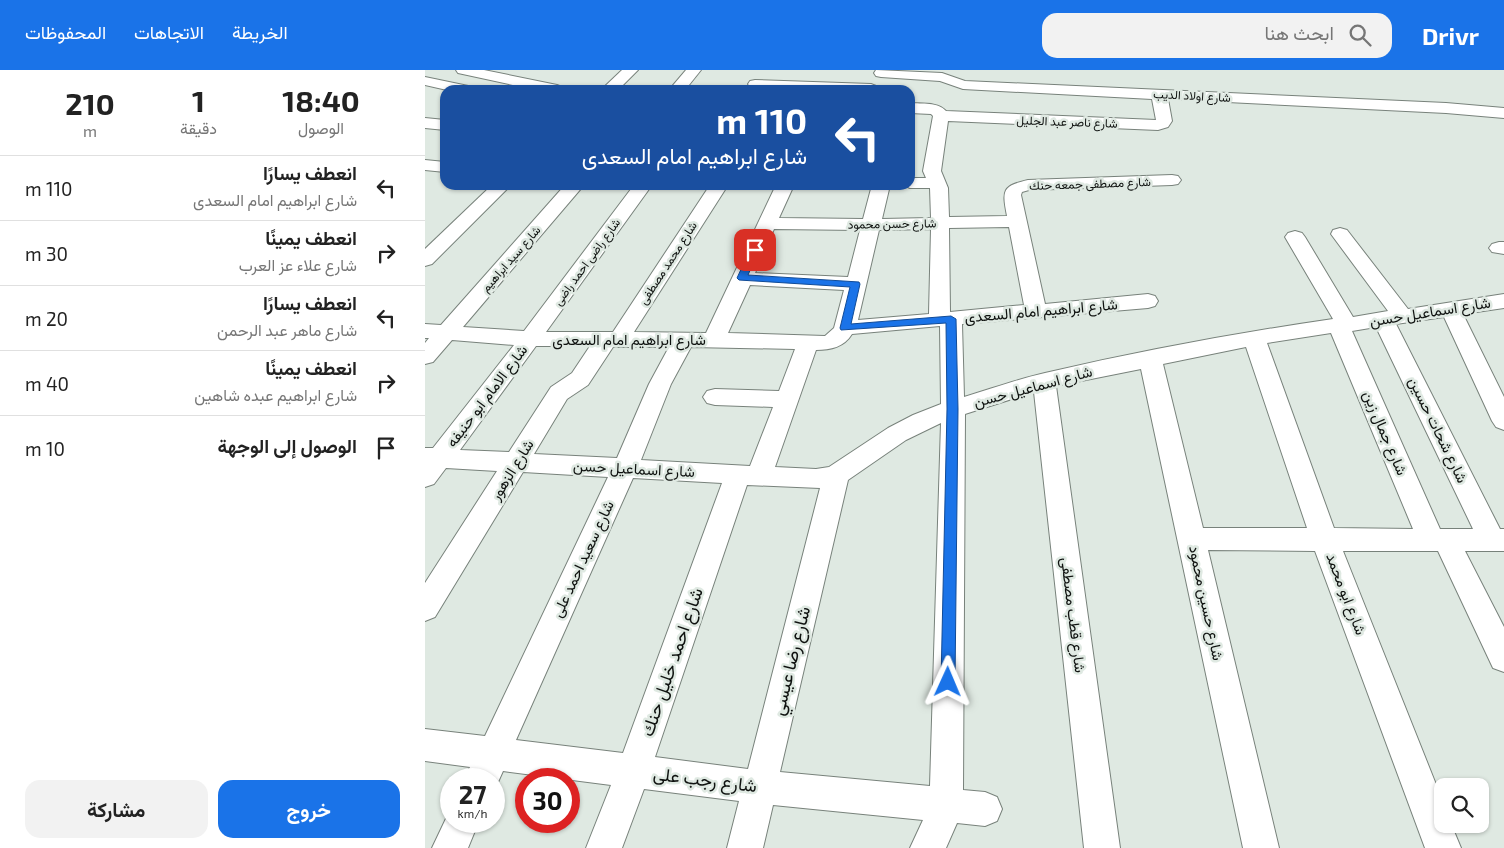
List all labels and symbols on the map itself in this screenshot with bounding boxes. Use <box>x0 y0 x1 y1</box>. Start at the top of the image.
street label: شارع اولاد الديب <box>1153 86 1231 107</box>
street label: شارع ناصر عبد الجليل <box>1016 112 1118 133</box>
street label: شارع مصطفى جمعه حنك <box>1029 174 1151 195</box>
street label: شارع راضى احمد راضى <box>550 215 625 309</box>
street label: شارع حسن محمود <box>847 215 937 234</box>
street label: شارع محمد مصطفى <box>635 218 702 308</box>
street label: شارع سيد ابراهيم <box>478 222 545 296</box>
pin <box>734 229 776 271</box>
street label: شارع اسماعيل حسن <box>1368 293 1492 332</box>
street label: شارع ابراهيم امام السعدى <box>964 294 1119 329</box>
street label: شارع ابراهيم امام السعدى <box>552 330 706 351</box>
street label: شارع الامام ابو حنيفه <box>442 341 533 452</box>
street label: شارع اسماعيل حسن <box>971 362 1095 413</box>
street label: شارع شحات حسين <box>1403 374 1472 487</box>
street label: شارع جمال زين <box>1357 388 1412 479</box>
street label: شارع الزهور <box>485 436 539 506</box>
street label: شارع اسماعيل حسن <box>572 456 696 483</box>
street label: شارع سعيد احمد على <box>547 497 620 621</box>
street label: شارع حسين محمود <box>1183 544 1228 663</box>
street label: شارع ابو محمد <box>1320 550 1371 638</box>
street label: شارع قطب مصطفى <box>1055 556 1090 674</box>
street label: شارع احمد خليل حنك <box>635 584 709 740</box>
street label: شارع رضا عيسي <box>766 604 819 719</box>
position arrow <box>921 655 973 707</box>
street label: شارع رجب على <box>652 762 758 798</box>
speed limit sign: 30 <box>515 768 580 833</box>

